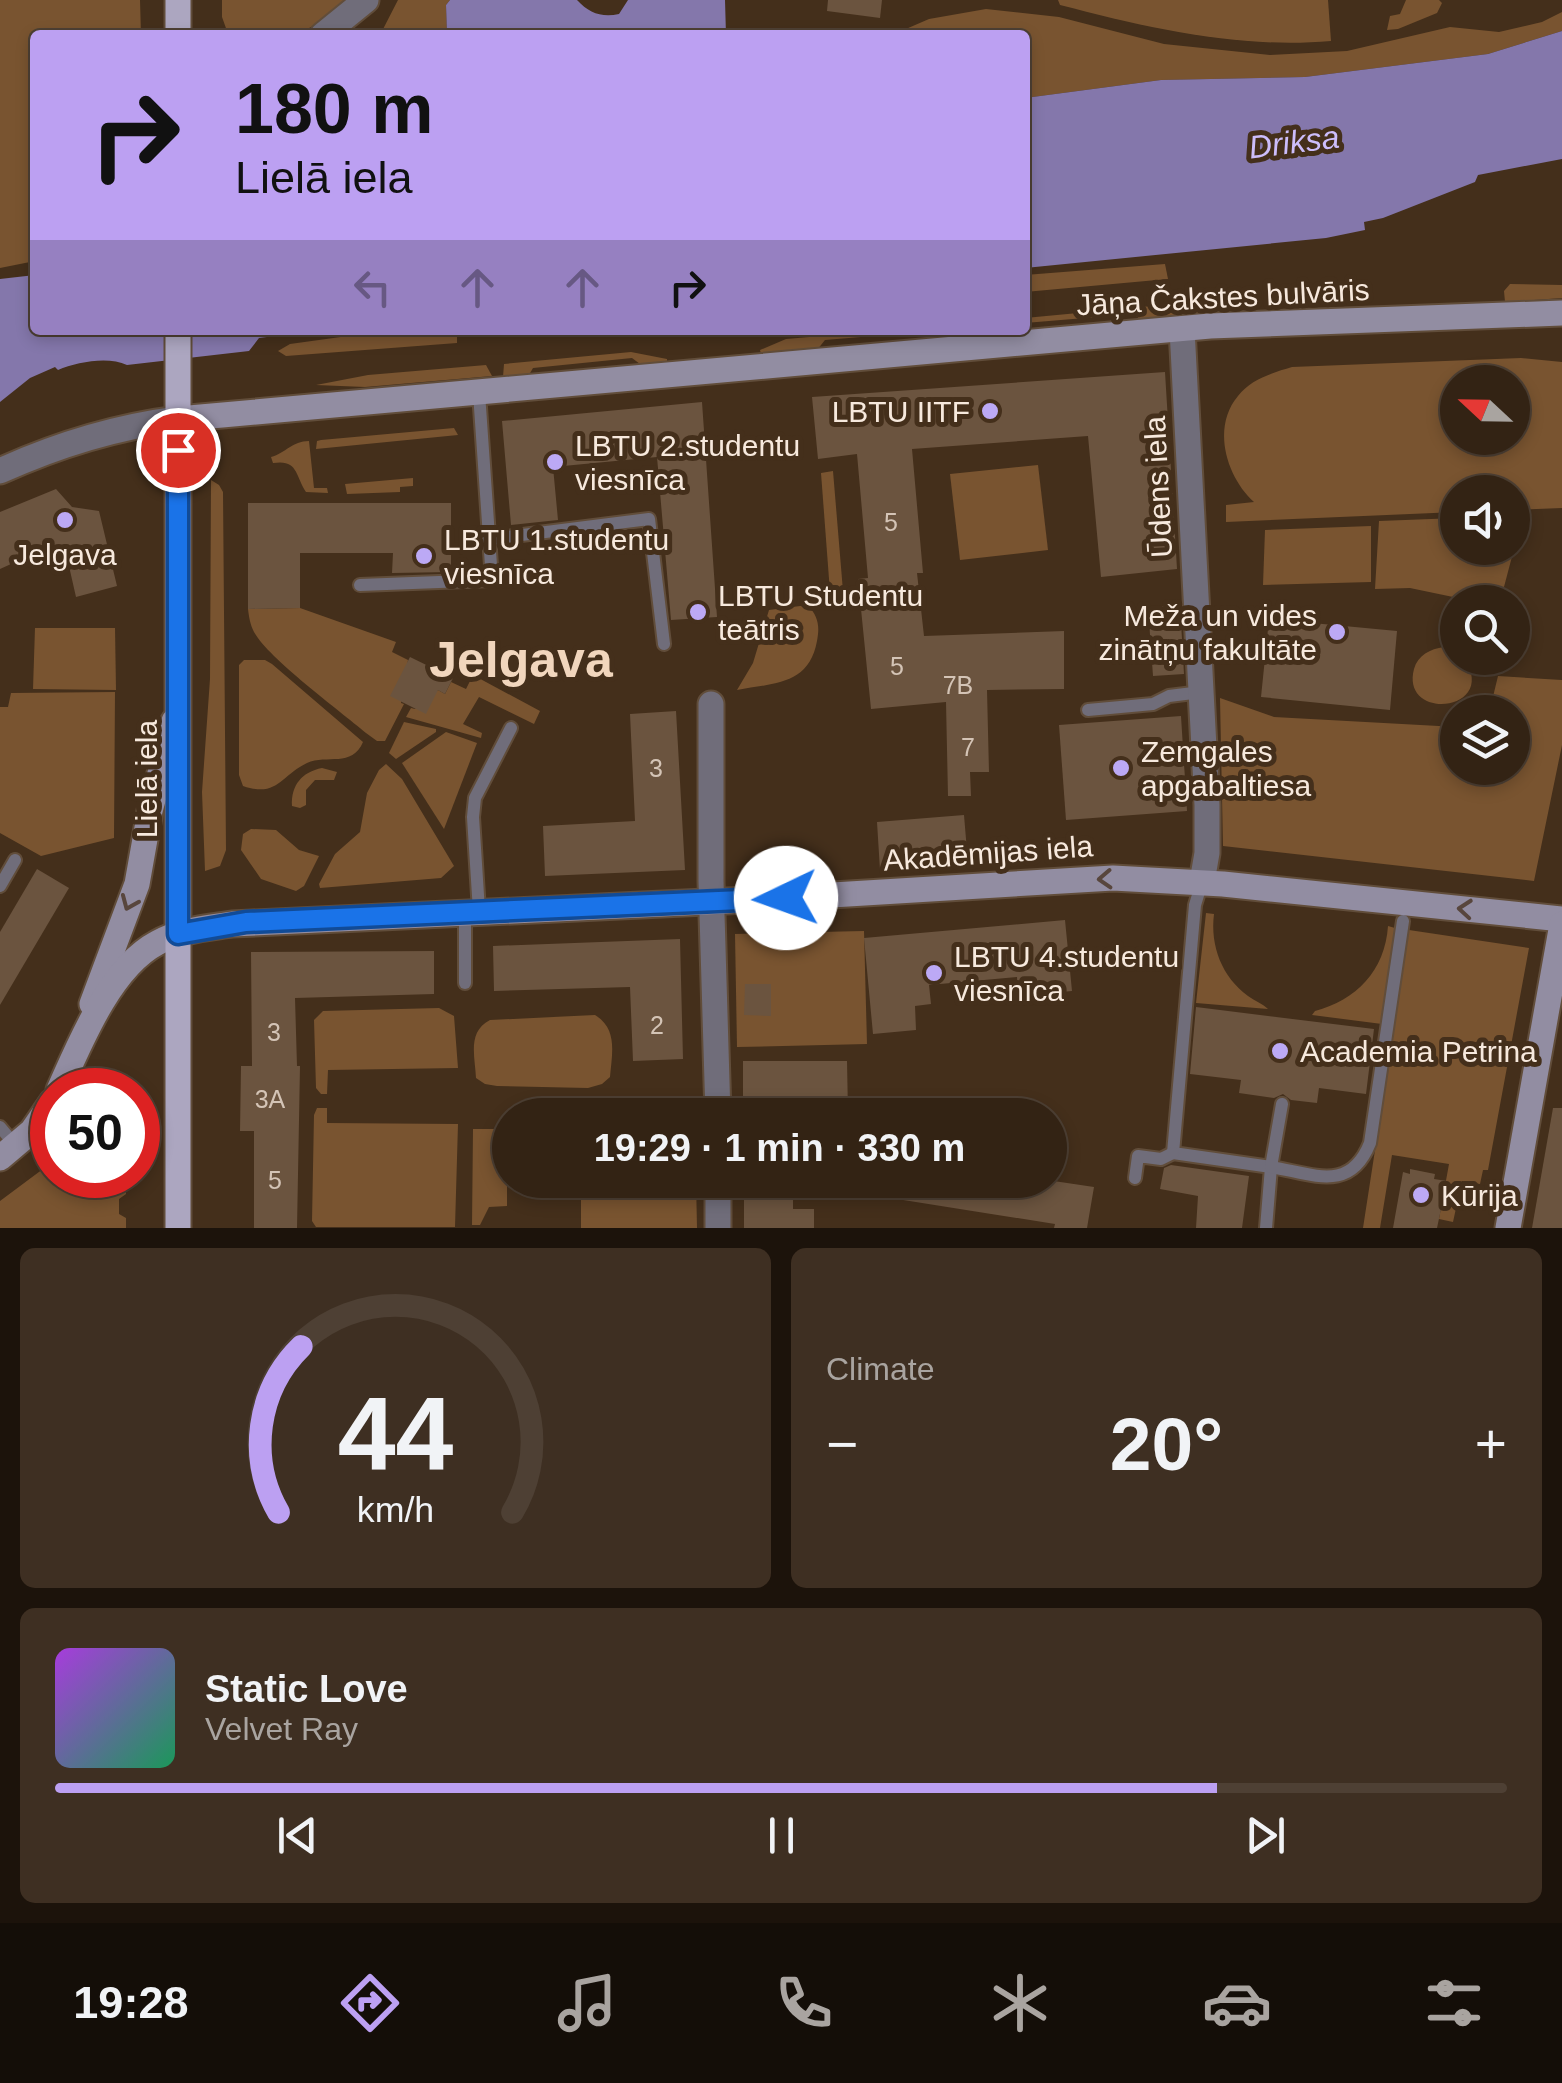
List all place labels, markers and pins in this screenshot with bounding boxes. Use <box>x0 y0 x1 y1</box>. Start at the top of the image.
place label: LBTU IITF <box>832 395 970 428</box>
marker: LBTU IITF <box>979 400 1001 422</box>
pin <box>136 408 221 493</box>
place label: LBTU 2.studentu viesnīca <box>575 429 800 496</box>
marker: LBTU 2.studentu viesnīca <box>544 451 566 473</box>
marker: Jelgava <box>54 509 76 531</box>
place label: LBTU 1.studentu viesnīca <box>444 523 669 590</box>
place label: Jelgava <box>13 538 117 571</box>
marker: LBTU 1.studentu viesnīca <box>413 545 435 567</box>
place label: LBTU Studentu teātris <box>718 579 923 646</box>
place label: Meža un vides zinātņu fakultāte <box>1099 599 1317 666</box>
marker: LBTU Studentu teātris <box>687 601 709 623</box>
marker: Meža un vides zinātņu fakultāte <box>1326 621 1348 643</box>
place label: Zemgales apgabaltiesa <box>1141 735 1311 802</box>
marker: Zemgales apgabaltiesa <box>1110 757 1132 779</box>
place label: LBTU 4.studentu viesnīca <box>954 940 1179 1007</box>
marker: LBTU 4.studentu viesnīca <box>923 962 945 984</box>
place label: Academia Petrina <box>1300 1035 1537 1068</box>
marker: Academia Petrina <box>1269 1040 1291 1062</box>
place label: Kūrija <box>1441 1179 1518 1212</box>
marker: Kūrija <box>1410 1184 1432 1206</box>

